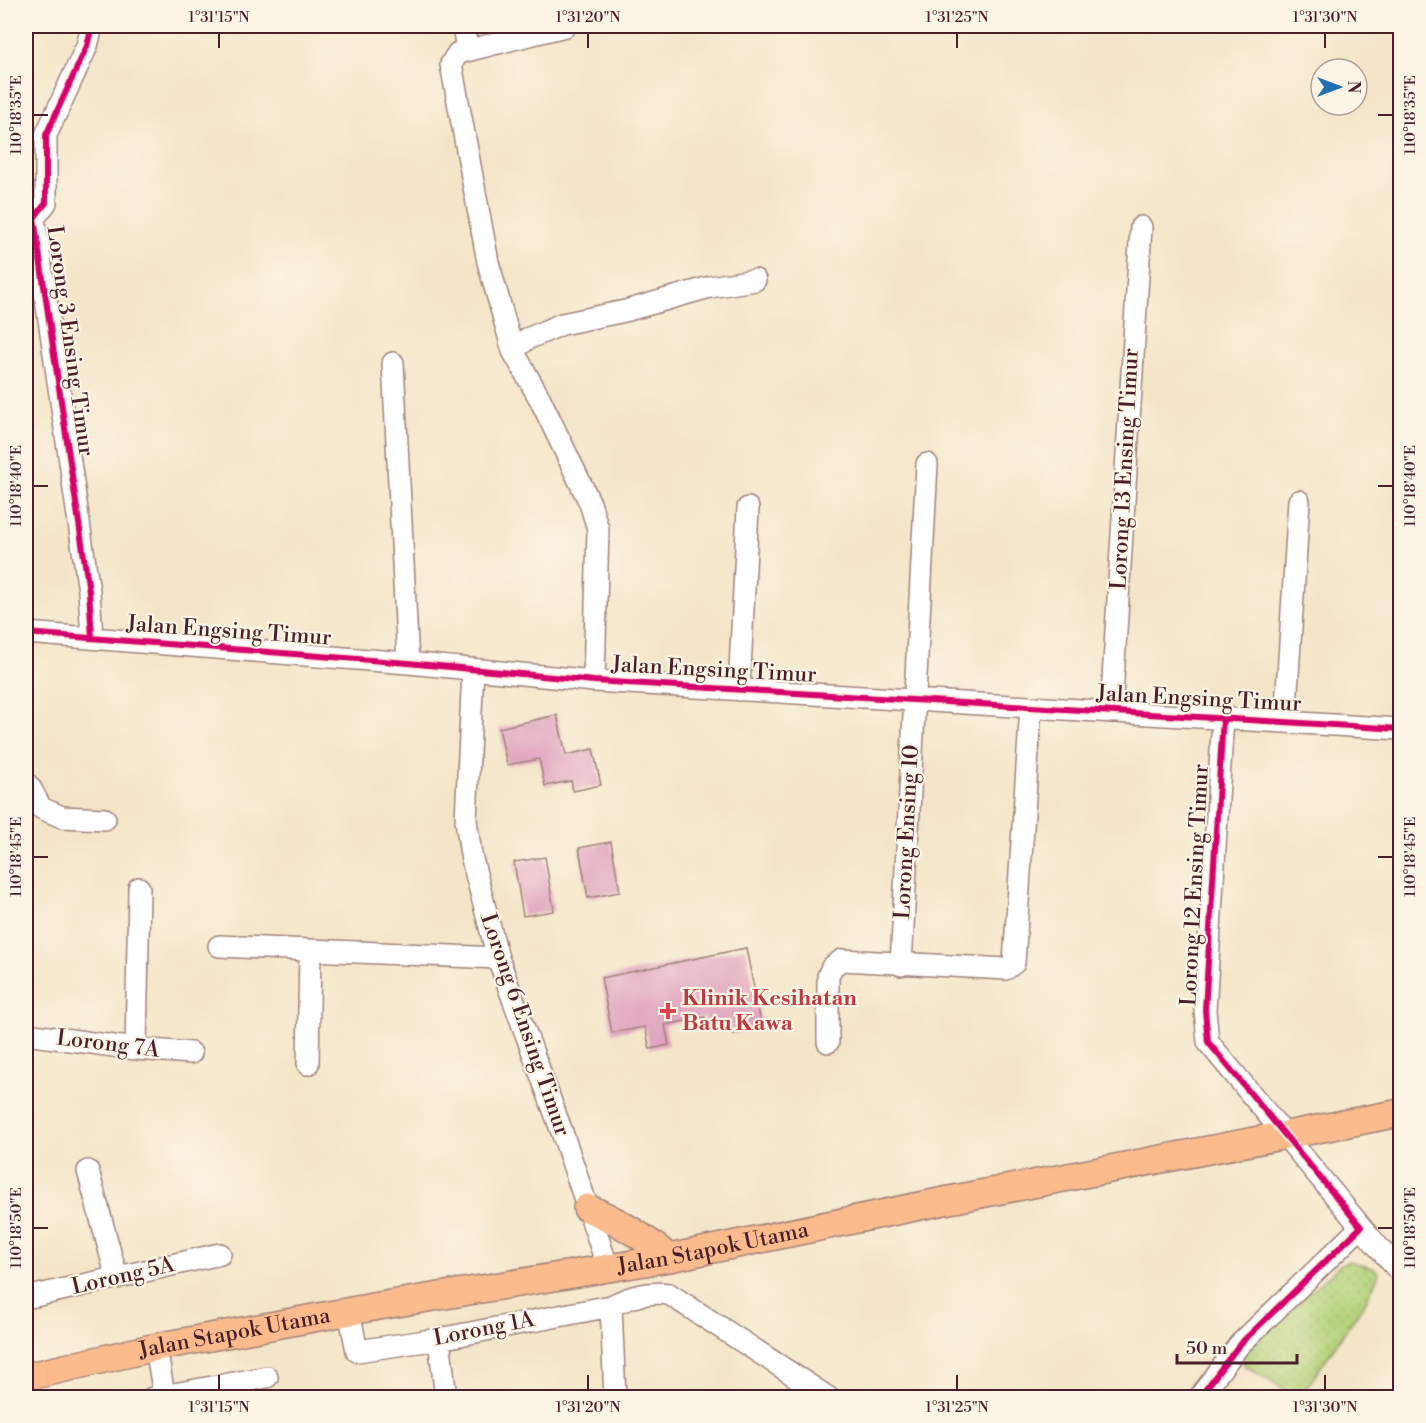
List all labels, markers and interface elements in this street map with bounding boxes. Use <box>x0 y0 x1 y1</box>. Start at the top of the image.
text: 1°31'15"N <box>188 8 250 27</box>
text: 1°31'20"N <box>555 8 621 27</box>
text: 1°31'25"N <box>925 8 989 27</box>
text: 1°31'30"N <box>1293 8 1357 27</box>
north arrow <box>1309 57 1369 117</box>
text: 110°18'35"E <box>7 75 26 155</box>
text: 110°18'35"E <box>1401 75 1420 155</box>
text: N <box>1343 81 1363 94</box>
street label: Lorong 3 Ensing Timur <box>40 224 100 458</box>
street label: Lorong 13 Ensing Timur <box>1105 348 1145 590</box>
text: 110°18'40"E <box>7 445 26 527</box>
text: 110°18'40"E <box>1401 445 1420 527</box>
street label: Jalan Engsing Timur <box>125 610 332 652</box>
street label: Jalan Engsing Timur <box>610 651 817 689</box>
street label: Jalan Engsing Timur <box>1095 680 1302 718</box>
street label: Lorong Ensing 10 <box>889 744 925 920</box>
street label: Lorong 12 Ensing Timur <box>1175 763 1215 1007</box>
text: 110°18'45"E <box>7 817 26 897</box>
text: 110°18'45"E <box>1401 817 1420 897</box>
street label: Lorong 6 Ensing Timur <box>474 910 576 1140</box>
place label: Klinik Kesihatan Batu Kawa <box>682 985 857 1037</box>
marker: Klinik Kesihatan Batu Kawa <box>659 1002 677 1020</box>
street label: Lorong 7A <box>55 1024 162 1064</box>
text: 110°18'50"E <box>7 1187 26 1269</box>
text: 110°18'50"E <box>1401 1187 1420 1269</box>
street label: Jalan Stapok Utama <box>614 1216 812 1280</box>
street label: Lorong 5A <box>69 1251 178 1301</box>
street label: Jalan Stapok Utama <box>135 1302 333 1364</box>
street label: Lorong 1A <box>431 1306 538 1352</box>
scale bar <box>1177 1327 1297 1365</box>
text: 50 m <box>1186 1337 1228 1360</box>
text: 1°31'15"N <box>188 1398 250 1417</box>
text: 1°31'20"N <box>555 1398 621 1417</box>
text: 1°31'25"N <box>925 1398 989 1417</box>
text: 1°31'30"N <box>1293 1398 1357 1417</box>

